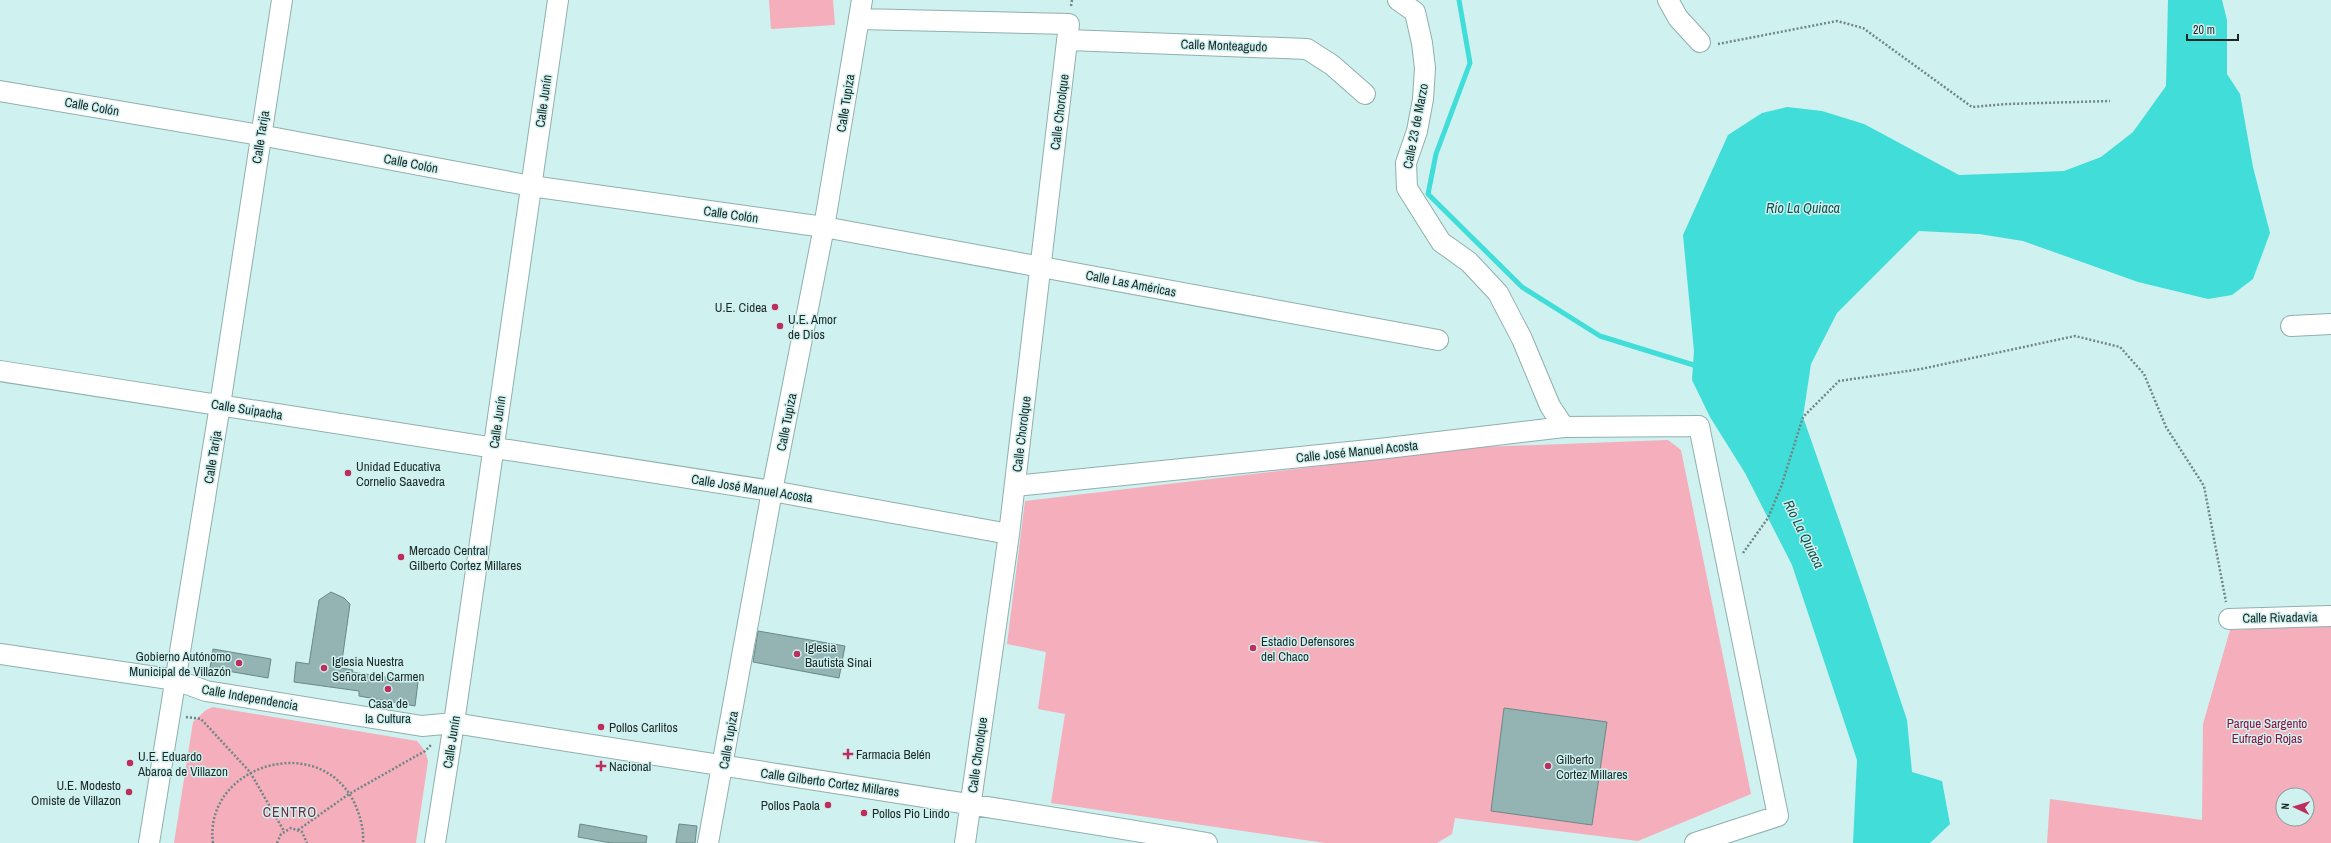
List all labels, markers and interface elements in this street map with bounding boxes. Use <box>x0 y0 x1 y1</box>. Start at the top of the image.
scale bar <box>2187 16 2238 42</box>
text: 20 m <box>2193 22 2215 38</box>
street label: Calle Monteagudo <box>1180 35 1268 56</box>
street label: Calle Junín <box>531 73 556 129</box>
street label: Calle Tupiza <box>833 73 858 133</box>
street label: Calle Chorolque <box>1046 73 1073 151</box>
street label: Calle 23 de Marzo <box>1399 82 1432 170</box>
street label: Calle Colón <box>63 93 121 120</box>
street label: Calle Tarija <box>248 109 273 165</box>
street label: Calle Colón <box>382 150 440 177</box>
water label: Río La Quiaca <box>1766 199 1840 217</box>
street label: Calle Colón <box>702 202 759 227</box>
street label: Calle Las Américas <box>1084 266 1178 301</box>
place label: U.E. Cidea <box>715 299 767 316</box>
marker: U.E. Cidea <box>770 302 780 312</box>
place label: U.E. Amor de Dios <box>788 311 837 343</box>
marker: U.E. Amor de Dios <box>775 321 785 331</box>
street label: Calle Tupiza <box>773 392 800 453</box>
street label: Calle Junín <box>485 394 510 450</box>
street label: Calle Suipacha <box>210 395 284 424</box>
street label: Calle Chorolque <box>1008 395 1035 473</box>
street label: Calle Tarija <box>200 429 225 485</box>
street label: Calle José Manuel Acosta <box>1295 437 1419 466</box>
place label: Unidad Educativa Cornelio Saavedra <box>356 458 445 490</box>
marker: Unidad Educativa Cornelio Saavedra <box>343 468 353 478</box>
street label: Calle José Manuel Acosta <box>690 471 814 506</box>
water label: Río La Quiaca <box>1780 497 1828 571</box>
place label: Mercado Central Gilberto Cortez Millares <box>409 542 522 574</box>
marker: Mercado Central Gilberto Cortez Millares <box>396 552 406 562</box>
street label: Calle Rivadavia <box>2242 608 2318 627</box>
place label: Estadio Defensores del Chaco <box>1261 633 1355 665</box>
place label: Iglesia Bautista Sinai <box>805 639 872 671</box>
marker: Estadio Defensores del Chaco <box>1248 643 1258 653</box>
place label: Gobierno Autónomo Municipal de Villazón <box>129 648 231 680</box>
marker: Iglesia Bautista Sinai <box>792 649 802 659</box>
place label: Iglesia Nuestra Señora del Carmen <box>332 653 425 685</box>
marker: Gobierno Autónomo Municipal de Villazón <box>234 658 244 668</box>
marker: Iglesia Nuestra Señora del Carmen <box>319 663 329 673</box>
street label: Calle Independencia <box>200 681 300 714</box>
marker: Casa de la Cultura <box>383 684 393 694</box>
place label: Casa de la Cultura <box>365 695 411 727</box>
street label: Calle Tupiza <box>715 710 742 770</box>
street label: Calle Junín <box>439 714 464 770</box>
park label: Parque Sargento Eufragio Rojas <box>2227 715 2307 747</box>
street label: Calle Chorolque <box>964 716 991 794</box>
place label: Pollos Carlitos <box>609 719 678 736</box>
marker: Pollos Carlitos <box>596 722 606 732</box>
place label: Farmacia Belén <box>856 746 931 763</box>
place label: U.E. Eduardo Abaroa de Villazon <box>137 748 228 780</box>
marker: Farmacia Belén <box>843 749 853 759</box>
place label: Gilberto Cortez Millares <box>1556 751 1628 783</box>
marker: U.E. Eduardo Abaroa de Villazon <box>125 758 135 768</box>
place label: Nacional <box>609 758 651 775</box>
marker: Nacional <box>596 761 606 771</box>
marker: Gilberto Cortez Millares <box>1543 761 1553 771</box>
street label: Calle Gilberto Cortez Millares <box>760 764 900 801</box>
place label: U.E. Modesto Omiste de Villazon <box>31 777 121 809</box>
marker: U.E. Modesto Omiste de Villazon <box>124 787 134 797</box>
north arrow <box>2275 787 2315 827</box>
place label: Pollos Paola <box>761 797 820 814</box>
marker: Pollos Paola <box>823 800 833 810</box>
district label: CENTRO <box>263 803 317 821</box>
text: N <box>2278 803 2292 810</box>
place label: Pollos Pio Lindo <box>872 805 950 822</box>
marker: Pollos Pio Lindo <box>859 808 869 818</box>

